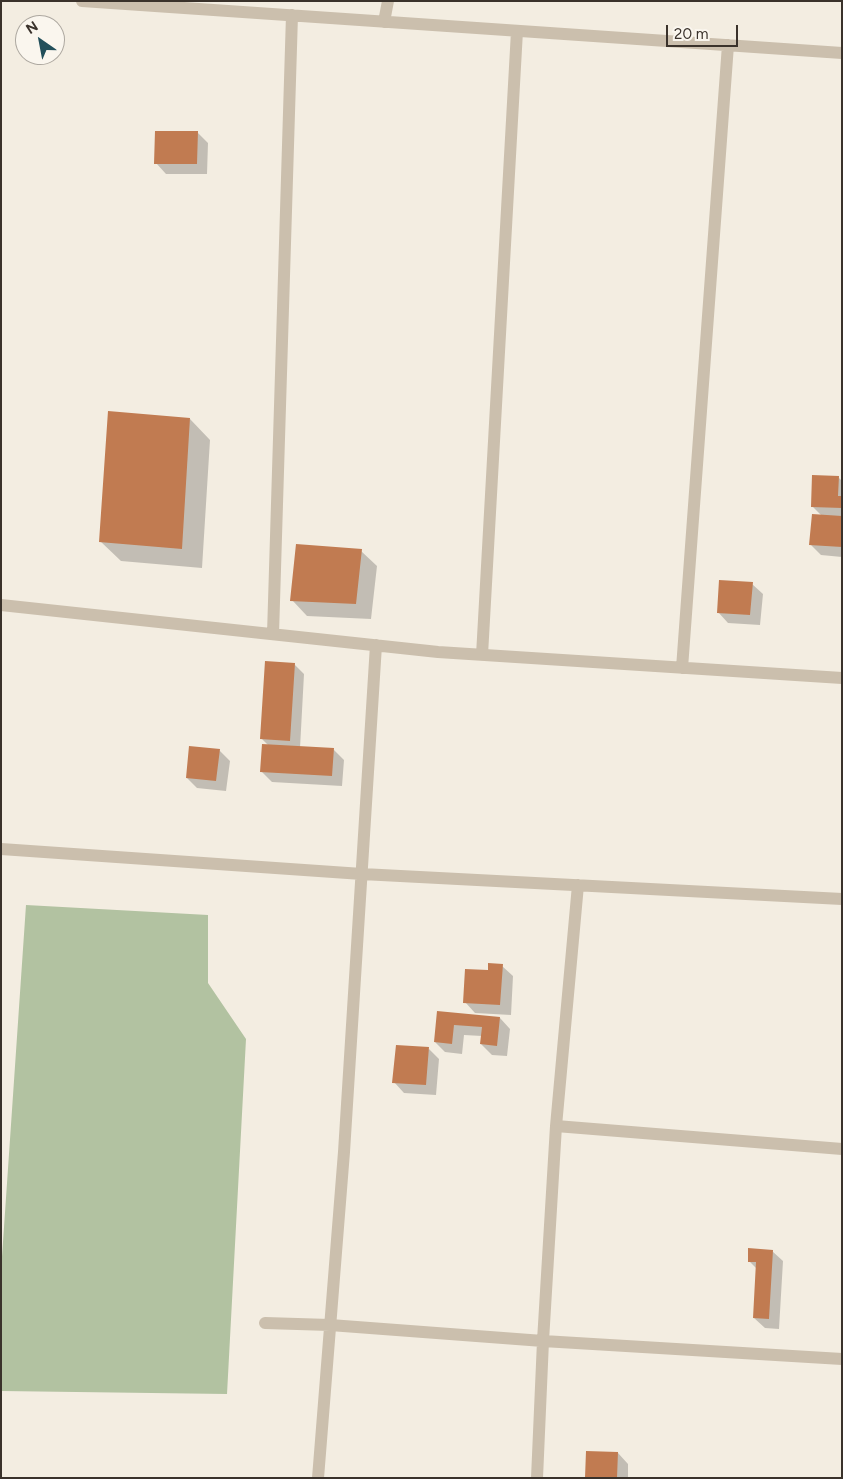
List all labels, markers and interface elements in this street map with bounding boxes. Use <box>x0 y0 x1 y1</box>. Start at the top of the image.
north arrow <box>15 15 65 65</box>
scale bar <box>668 15 740 47</box>
text: N <box>23 18 41 38</box>
text: 20 m <box>674 25 708 43</box>

